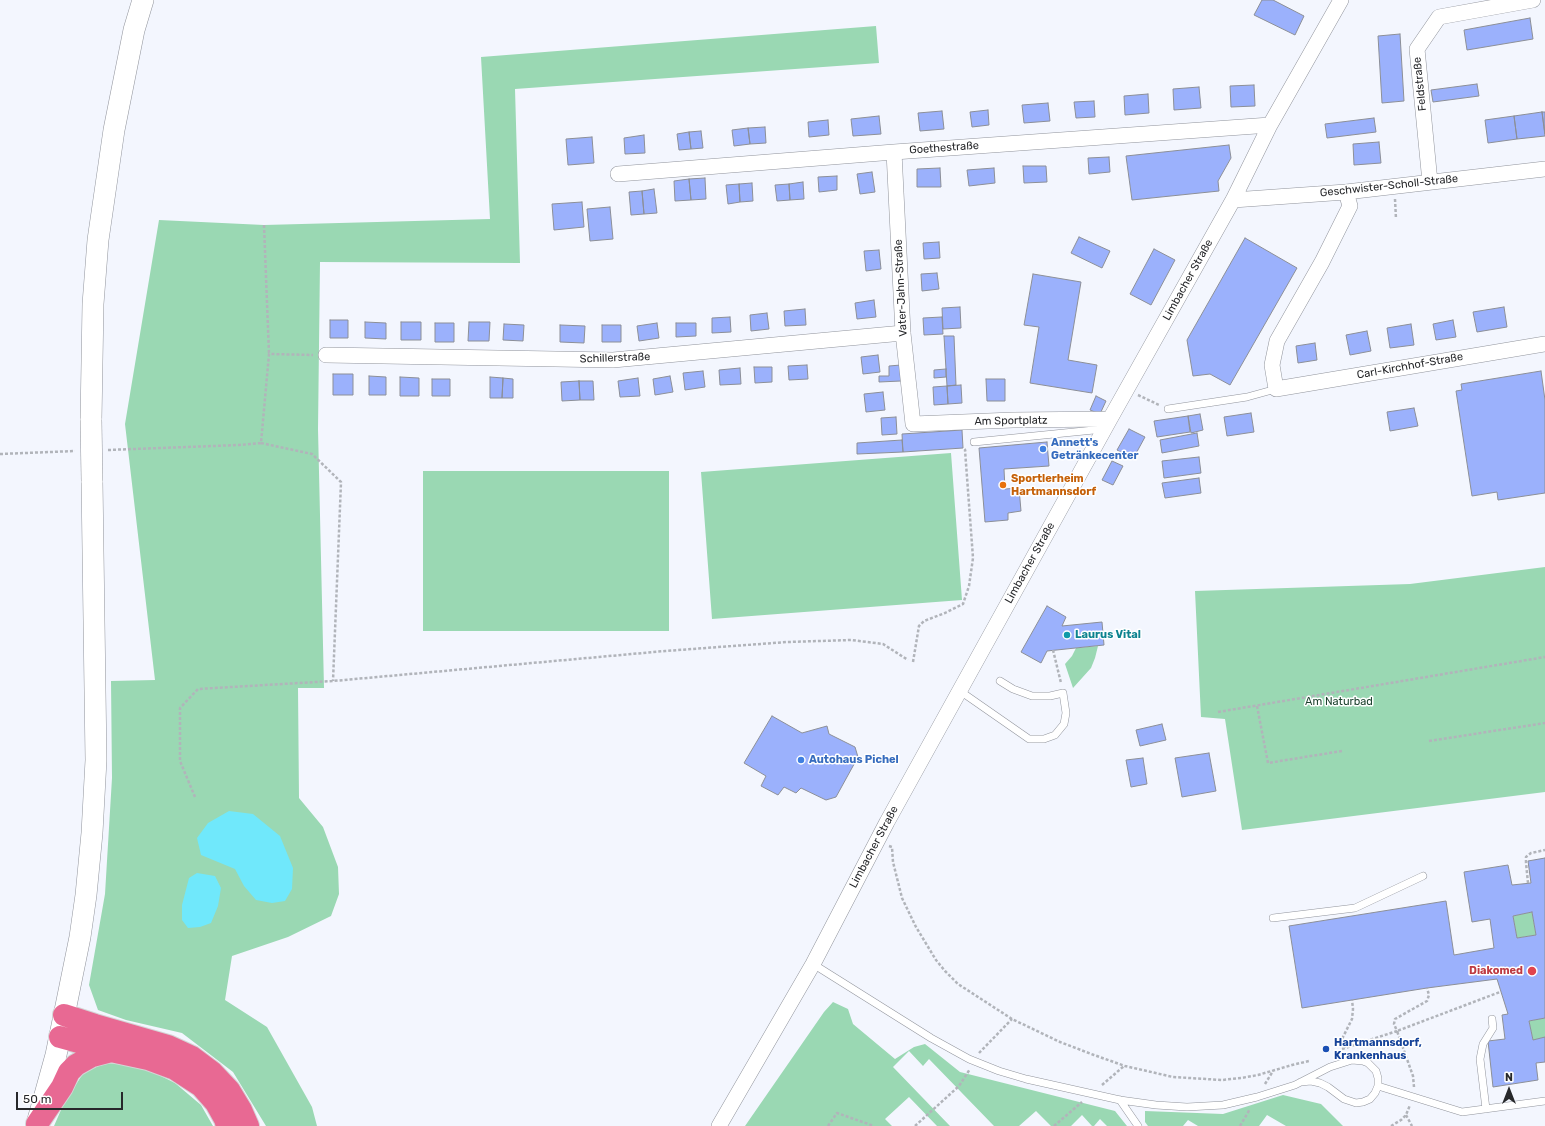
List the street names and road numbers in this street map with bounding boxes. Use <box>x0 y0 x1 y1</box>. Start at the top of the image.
street label: Feldstraße <box>1411 56 1429 112</box>
street label: Goethestraße <box>909 139 979 157</box>
street label: Geschwister-Scholl-Straße <box>1319 172 1459 200</box>
street label: Limbacher Straße <box>1160 237 1216 323</box>
street label: Vater-Jahn-Straße <box>892 239 910 337</box>
street label: Schillerstraße <box>579 350 651 366</box>
street label: Carl-Kirchhof-Straße <box>1356 350 1464 382</box>
street label: Am Sportplatz <box>974 414 1048 428</box>
street label: Limbacher Straße <box>1002 520 1058 606</box>
street label: Limbacher Straße <box>847 804 901 890</box>

